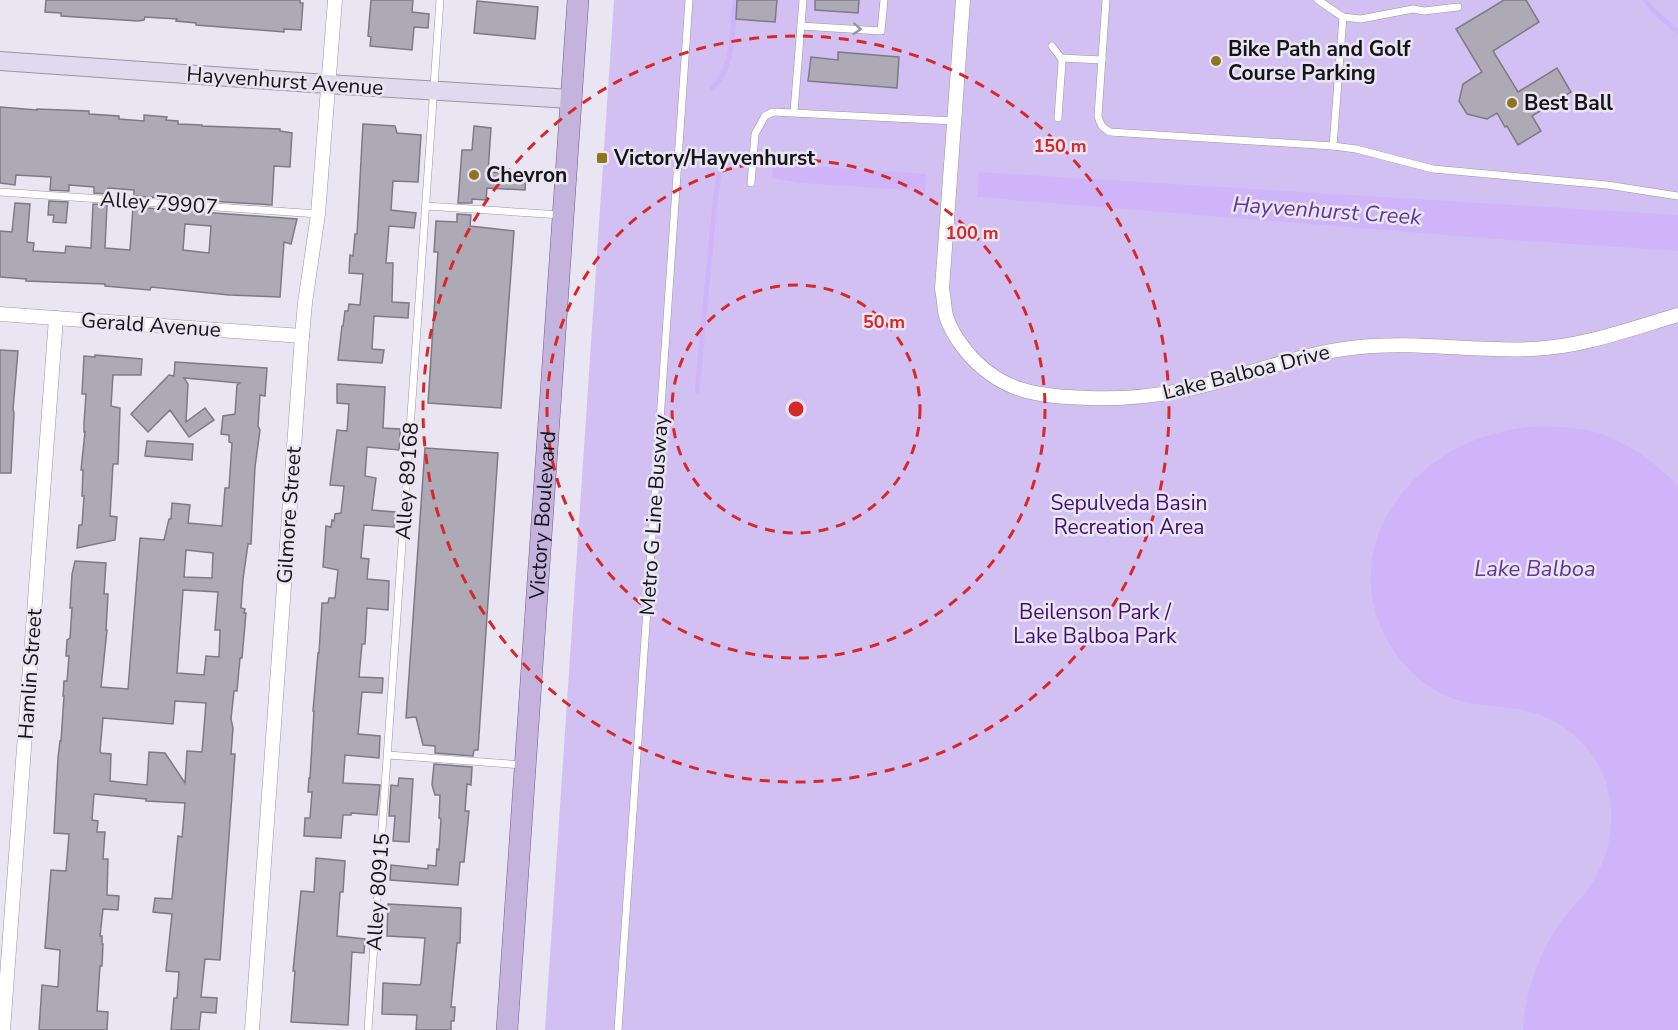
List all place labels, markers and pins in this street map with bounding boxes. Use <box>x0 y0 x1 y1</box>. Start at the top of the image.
place label: Bike Path and Golf Course Parking <box>1228 35 1411 87</box>
marker: Bike Path and Golf Course Parking <box>1209 54 1223 68</box>
place label: Best Ball <box>1524 89 1613 117</box>
marker: Best Ball <box>1505 96 1519 110</box>
place label: Victory/Hayvenhurst <box>613 144 816 172</box>
marker: Victory/Hayvenhurst <box>595 151 609 165</box>
place label: Chevron <box>486 161 567 189</box>
marker: Chevron <box>467 168 481 182</box>
centre of rings <box>786 399 806 419</box>

